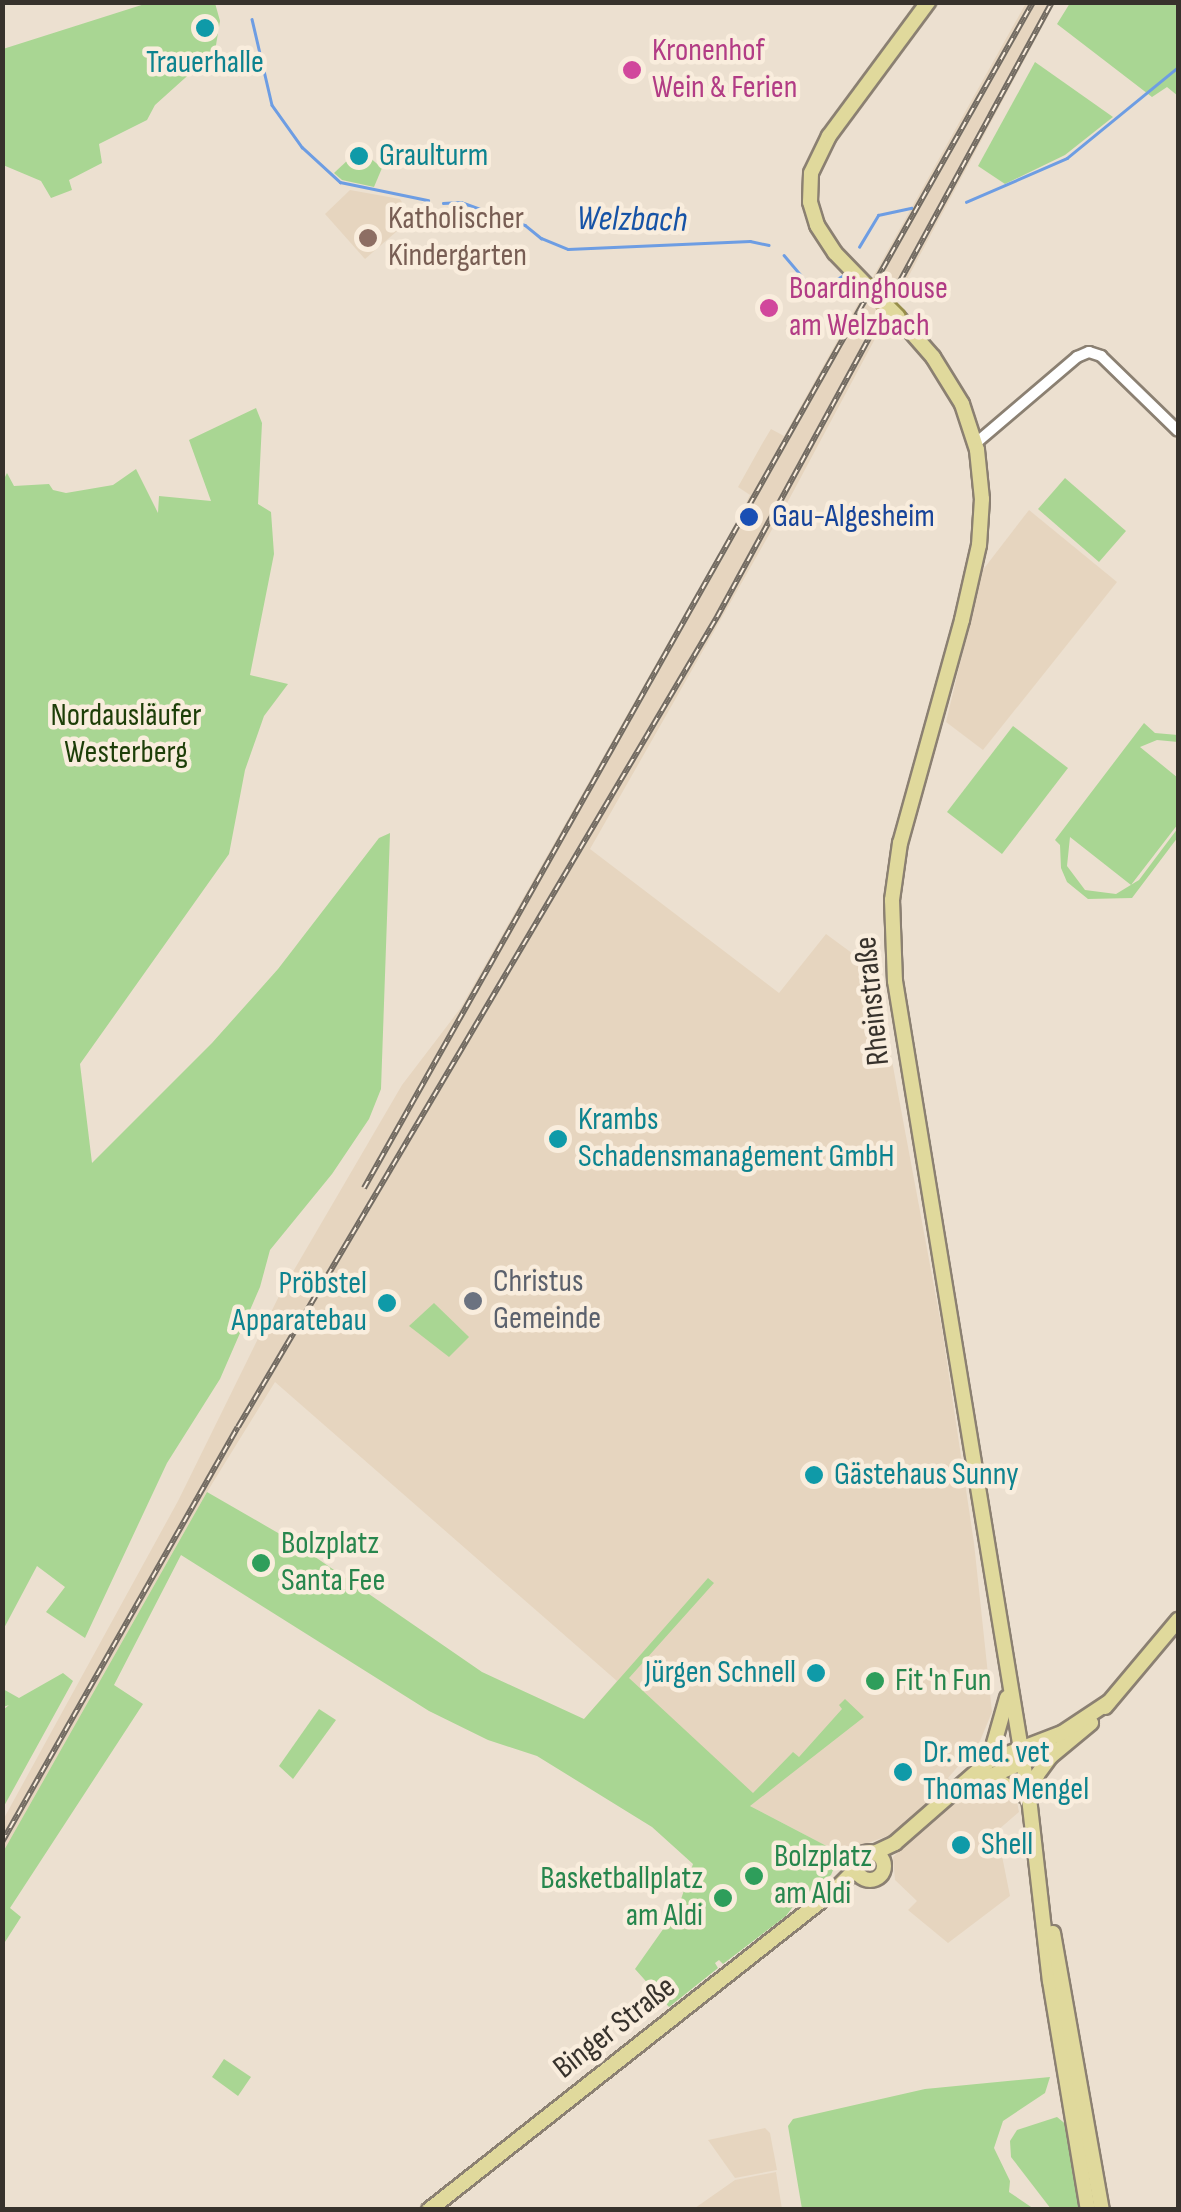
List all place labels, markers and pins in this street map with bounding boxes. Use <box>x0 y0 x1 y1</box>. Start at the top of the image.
marker: Trauerhalle <box>194 17 216 39</box>
place label: Kronenhof Wein & Ferien <box>652 33 797 108</box>
place label: Trauerhalle <box>146 44 264 82</box>
marker: Kronenhof Wein & Ferien <box>621 59 643 81</box>
place label: Graulturm <box>379 137 488 175</box>
marker: Graulturm <box>348 145 370 167</box>
place label: Katholischer Kindergarten <box>388 201 527 276</box>
marker: Katholischer Kindergarten <box>357 227 379 249</box>
place label: Boardinghouse am Welzbach <box>789 271 948 346</box>
marker: Boardinghouse am Welzbach <box>758 297 780 319</box>
place label: Gau-Algesheim <box>772 498 935 536</box>
marker: Gau-Algesheim <box>736 504 762 530</box>
place label: Krambs Schadensmanagement GmbH <box>578 1102 895 1177</box>
marker: Krambs Schadensmanagement GmbH <box>547 1128 569 1150</box>
place label: Christus Gemeinde <box>493 1264 601 1339</box>
place label: Pröbstel Apparatebau <box>232 1266 367 1341</box>
marker: Christus Gemeinde <box>462 1290 484 1312</box>
marker: Pröbstel Apparatebau <box>376 1292 398 1314</box>
place label: Gästehaus Sunny <box>834 1456 1019 1494</box>
marker: Gästehaus Sunny <box>803 1464 825 1486</box>
place label: Bolzplatz Santa Fee <box>281 1526 385 1601</box>
marker: Bolzplatz Santa Fee <box>250 1552 272 1574</box>
place label: Jürgen Schnell <box>645 1654 796 1692</box>
marker: Jürgen Schnell <box>805 1662 827 1684</box>
place label: Fit 'n Fun <box>895 1662 991 1700</box>
marker: Fit 'n Fun <box>864 1670 886 1692</box>
place label: Dr. med. vet Thomas Mengel <box>923 1735 1089 1810</box>
marker: Dr. med. vet Thomas Mengel <box>892 1761 914 1783</box>
place label: Shell <box>981 1826 1033 1864</box>
marker: Shell <box>950 1834 972 1856</box>
place label: Bolzplatz am Aldi <box>774 1839 872 1914</box>
place label: Basketballplatz am Aldi <box>540 1861 703 1936</box>
marker: Bolzplatz am Aldi <box>743 1865 765 1887</box>
marker: Basketballplatz am Aldi <box>712 1887 734 1909</box>

